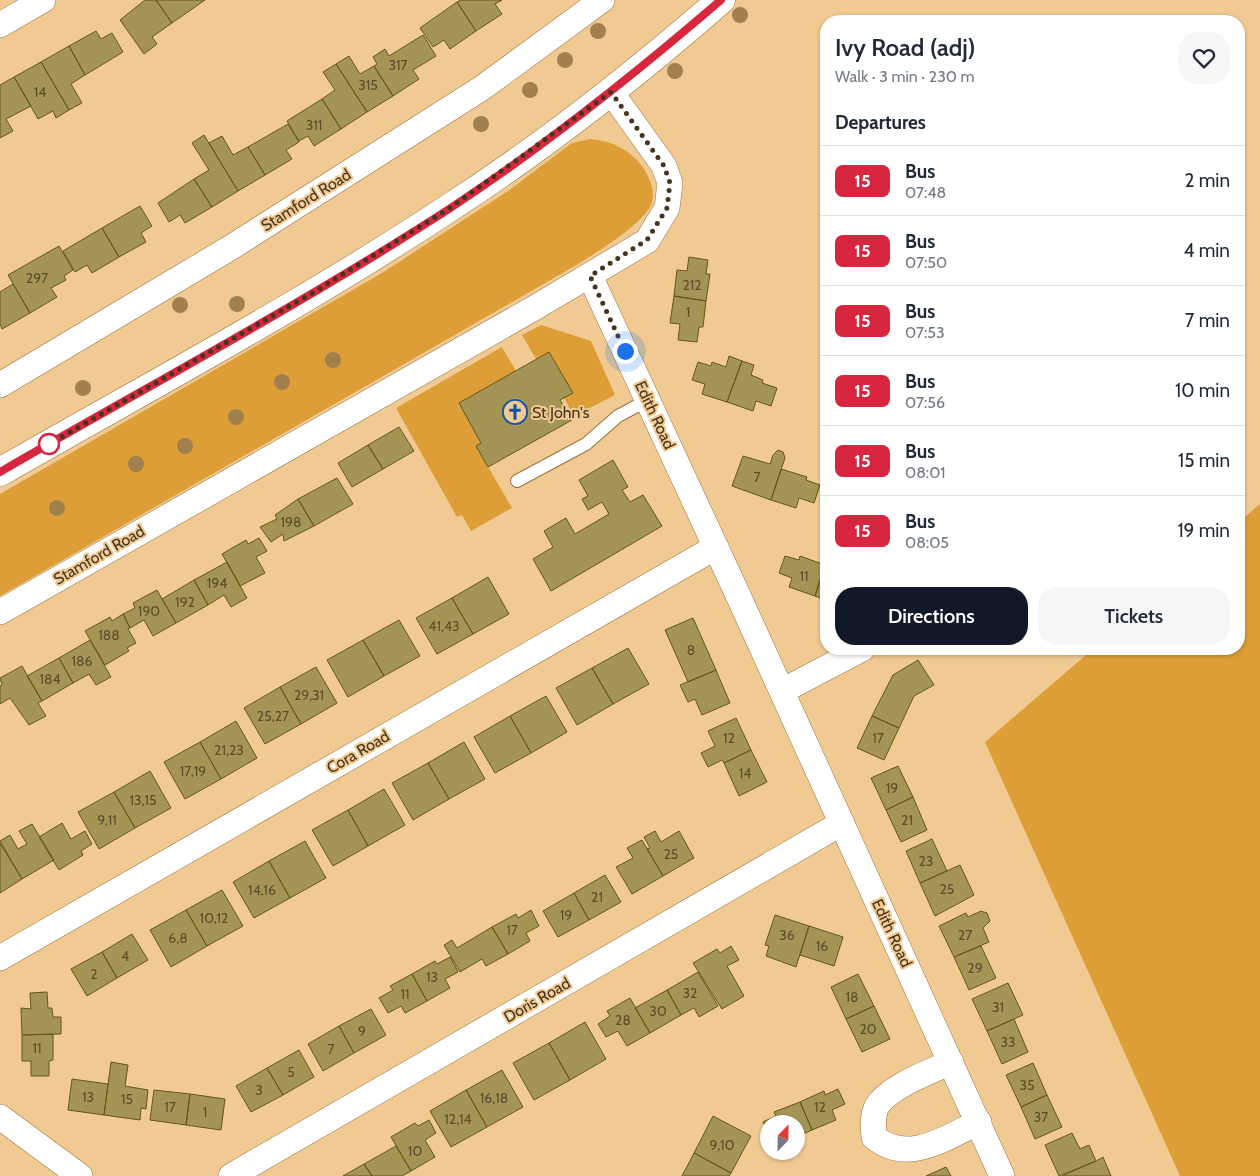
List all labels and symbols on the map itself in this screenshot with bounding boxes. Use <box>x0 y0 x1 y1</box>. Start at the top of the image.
house number: 317 <box>388 56 408 74</box>
house number: 315 <box>358 76 378 94</box>
house number: 14 <box>34 83 46 101</box>
house number: 311 <box>306 116 322 134</box>
street label: Stamford Road <box>258 165 354 235</box>
house number: 297 <box>26 269 48 287</box>
house number: 212 <box>682 276 702 294</box>
house number: 1 <box>686 303 690 321</box>
your location <box>613 339 638 364</box>
street label: Edith Road <box>631 378 679 452</box>
church icon: St John's <box>502 399 528 425</box>
place label: St John's <box>532 403 590 422</box>
unlabelled marker <box>38 433 60 455</box>
house number: 7 <box>753 468 761 486</box>
house number: 198 <box>281 513 302 531</box>
street label: Stamford Road <box>50 521 148 589</box>
house number: 11 <box>799 567 809 585</box>
house number: 194 <box>207 574 227 592</box>
house number: 192 <box>175 593 195 611</box>
house number: 190 <box>138 602 160 620</box>
house number: 41,43 <box>428 617 460 635</box>
house number: 188 <box>98 626 120 644</box>
house number: 8 <box>687 641 695 659</box>
house number: 186 <box>72 652 93 670</box>
house number: 184 <box>39 670 61 688</box>
house number: 29,31 <box>294 686 324 704</box>
house number: 25,27 <box>257 707 289 725</box>
street label: Cora Road <box>323 726 393 778</box>
house number: 12 <box>723 729 735 747</box>
house number: 17 <box>872 729 884 747</box>
house number: 21,23 <box>214 741 244 759</box>
house number: 17,19 <box>180 762 206 780</box>
house number: 14 <box>739 764 751 782</box>
house number: 19 <box>886 779 898 797</box>
house number: 13,15 <box>129 791 157 809</box>
house number: 9,11 <box>97 811 117 829</box>
house number: 21 <box>901 811 913 829</box>
house number: 25 <box>664 845 678 863</box>
house number: 23 <box>919 852 933 870</box>
house number: 25 <box>940 880 954 898</box>
house number: 14,16 <box>248 881 276 899</box>
house number: 21 <box>591 888 603 906</box>
street label: Edith Road <box>868 896 916 970</box>
house number: 19 <box>560 906 572 924</box>
house number: 10,12 <box>200 909 228 927</box>
house number: 17 <box>506 921 518 939</box>
house number: 36 <box>779 926 795 944</box>
house number: 27 <box>958 926 972 944</box>
house number: 6,8 <box>168 929 188 947</box>
house number: 16 <box>816 937 828 955</box>
house number: 4 <box>121 947 129 965</box>
house number: 29 <box>967 959 983 977</box>
house number: 2 <box>90 965 98 983</box>
house number: 13 <box>426 968 438 986</box>
street label: Doris Road <box>500 973 574 1027</box>
house number: 32 <box>683 984 697 1002</box>
house number: 11 <box>400 985 410 1003</box>
house number: 18 <box>845 988 859 1006</box>
house number: 31 <box>992 998 1004 1016</box>
house number: 30 <box>649 1002 667 1020</box>
house number: 28 <box>615 1011 631 1029</box>
house number: 20 <box>859 1020 877 1038</box>
house number: 9 <box>358 1022 366 1040</box>
house number: 33 <box>1000 1033 1016 1051</box>
house number: 11 <box>32 1039 42 1057</box>
house number: 7 <box>327 1040 335 1058</box>
house number: 5 <box>287 1063 295 1081</box>
house number: 35 <box>1019 1076 1035 1094</box>
house number: 3 <box>255 1081 263 1099</box>
house number: 13 <box>82 1088 94 1106</box>
house number: 16,18 <box>480 1089 508 1107</box>
house number: 15 <box>121 1090 133 1108</box>
house number: 17 <box>164 1098 176 1116</box>
house number: 12 <box>814 1098 826 1116</box>
house number: 1 <box>203 1103 207 1121</box>
house number: 37 <box>1034 1108 1048 1126</box>
house number: 12,14 <box>444 1110 472 1128</box>
north arrow <box>760 1115 805 1160</box>
house number: 9,10 <box>710 1136 735 1154</box>
house number: 10 <box>408 1142 422 1160</box>

